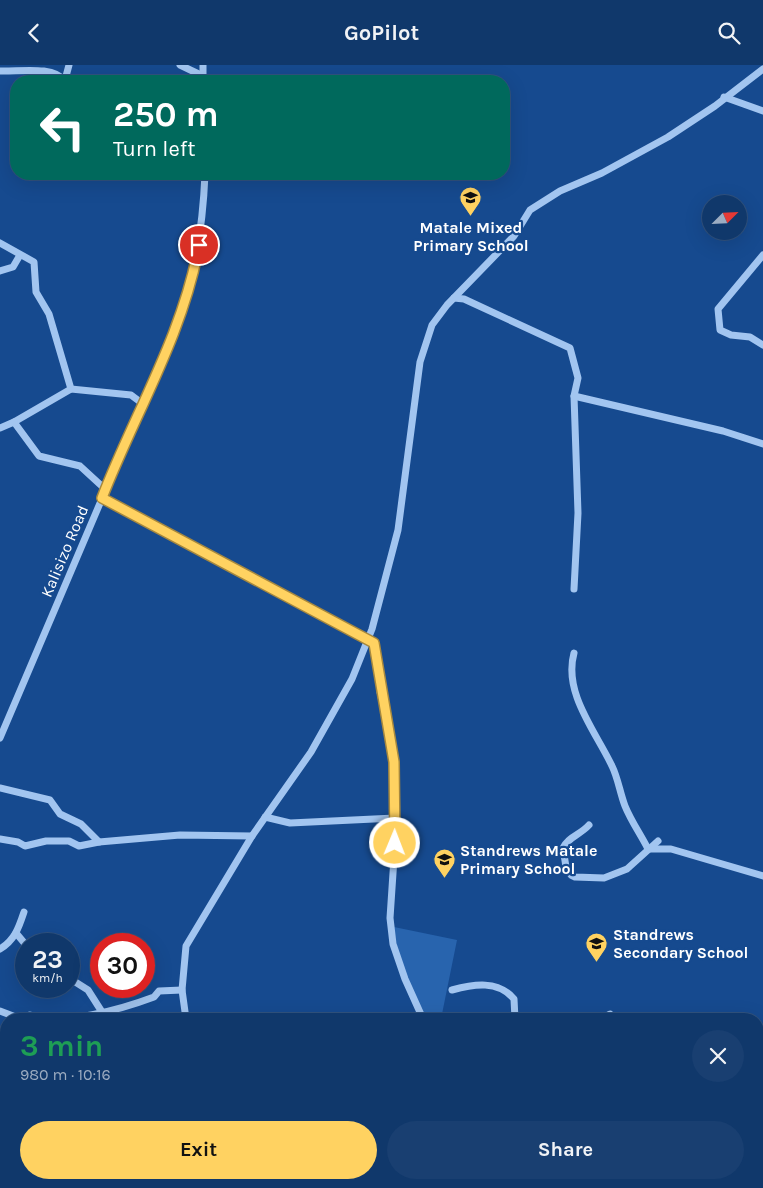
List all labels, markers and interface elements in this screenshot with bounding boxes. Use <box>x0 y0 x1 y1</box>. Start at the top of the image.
icon: back <box>20 19 48 47</box>
icon: search <box>715 19 743 47</box>
text: GoPilot <box>344 20 419 46</box>
text: 250 m <box>113 94 219 135</box>
icon: left <box>30 95 95 160</box>
text: Turn left <box>113 136 196 162</box>
school or university icon: Matale Mixed Primary School <box>459 186 483 217</box>
north arrow <box>702 195 748 240</box>
map controls <box>702 195 747 240</box>
place label: Matale Mixed Primary School <box>413 218 529 255</box>
pin <box>178 224 220 266</box>
icon: arrive <box>185 231 213 259</box>
street label: Kalisizo Road <box>37 502 92 600</box>
position arrow <box>368 816 420 868</box>
place label: Standrews Matale Primary School <box>460 841 597 878</box>
school or university icon: Standrews Matale Primary School <box>432 847 456 878</box>
place label: Standrews Secondary School <box>613 925 748 962</box>
school or university icon: Standrews Secondary School <box>585 931 609 962</box>
speed limit sign: 30 <box>90 933 155 998</box>
text: 23 <box>32 945 63 974</box>
text: km/h <box>32 971 63 985</box>
text: 3 min <box>20 1028 103 1064</box>
button: close <box>692 1030 744 1082</box>
text: 980 m · 10:16 <box>20 1065 111 1084</box>
button: Exit <box>20 1121 377 1179</box>
button: Share <box>387 1121 744 1179</box>

